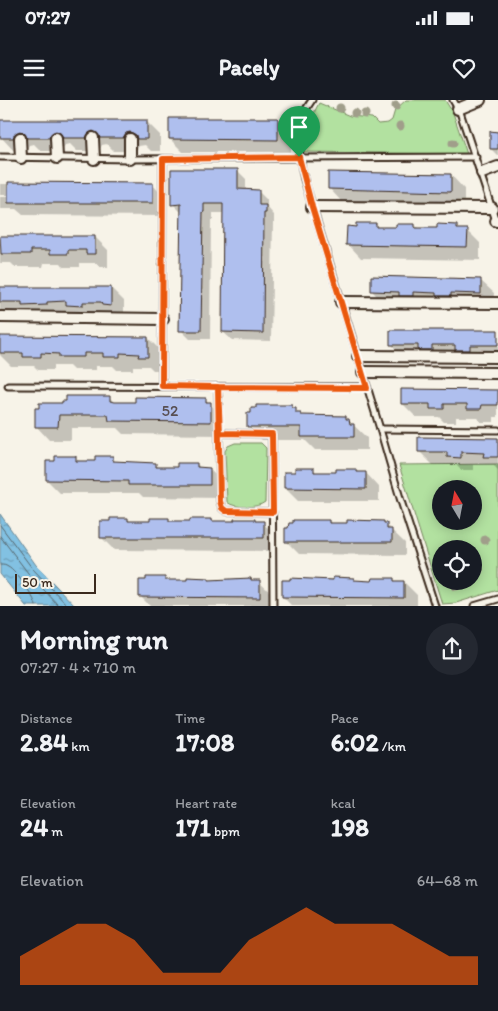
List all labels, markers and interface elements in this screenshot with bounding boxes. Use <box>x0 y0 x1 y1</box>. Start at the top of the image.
text: 07:27 <box>25 6 70 29</box>
icon: menu <box>20 54 48 82</box>
text: Pacely <box>219 54 279 81</box>
icon: heart <box>450 54 478 82</box>
pin <box>278 106 320 157</box>
icon: arrive <box>285 113 313 141</box>
house number: 52 <box>162 401 179 420</box>
north arrow <box>432 480 482 530</box>
map controls <box>432 480 482 590</box>
button: locate <box>432 540 482 590</box>
scale bar <box>15 571 96 594</box>
text: 50 m <box>22 574 53 591</box>
text: Morning run <box>20 622 168 656</box>
button: share <box>426 623 478 675</box>
text: 07:27 · 4 × 710 m <box>20 658 136 677</box>
text: Distance <box>20 710 72 727</box>
text: Time <box>175 710 205 727</box>
text: Pace <box>331 710 359 727</box>
text: 2.84 <box>20 727 68 757</box>
text: 17:08 <box>175 727 235 757</box>
text: 6:02 <box>331 727 379 757</box>
text: km <box>68 738 90 755</box>
text: /km <box>379 738 406 755</box>
text: Elevation <box>20 795 76 812</box>
text: Heart rate <box>175 795 237 812</box>
text: kcal <box>331 795 356 812</box>
text: 24 <box>20 812 48 842</box>
text: 171 <box>175 812 211 842</box>
text: 198 <box>331 812 369 842</box>
text: m <box>48 823 63 840</box>
text: bpm <box>211 823 240 840</box>
text: Elevation <box>20 871 84 890</box>
text: 64–68 m <box>417 871 478 890</box>

